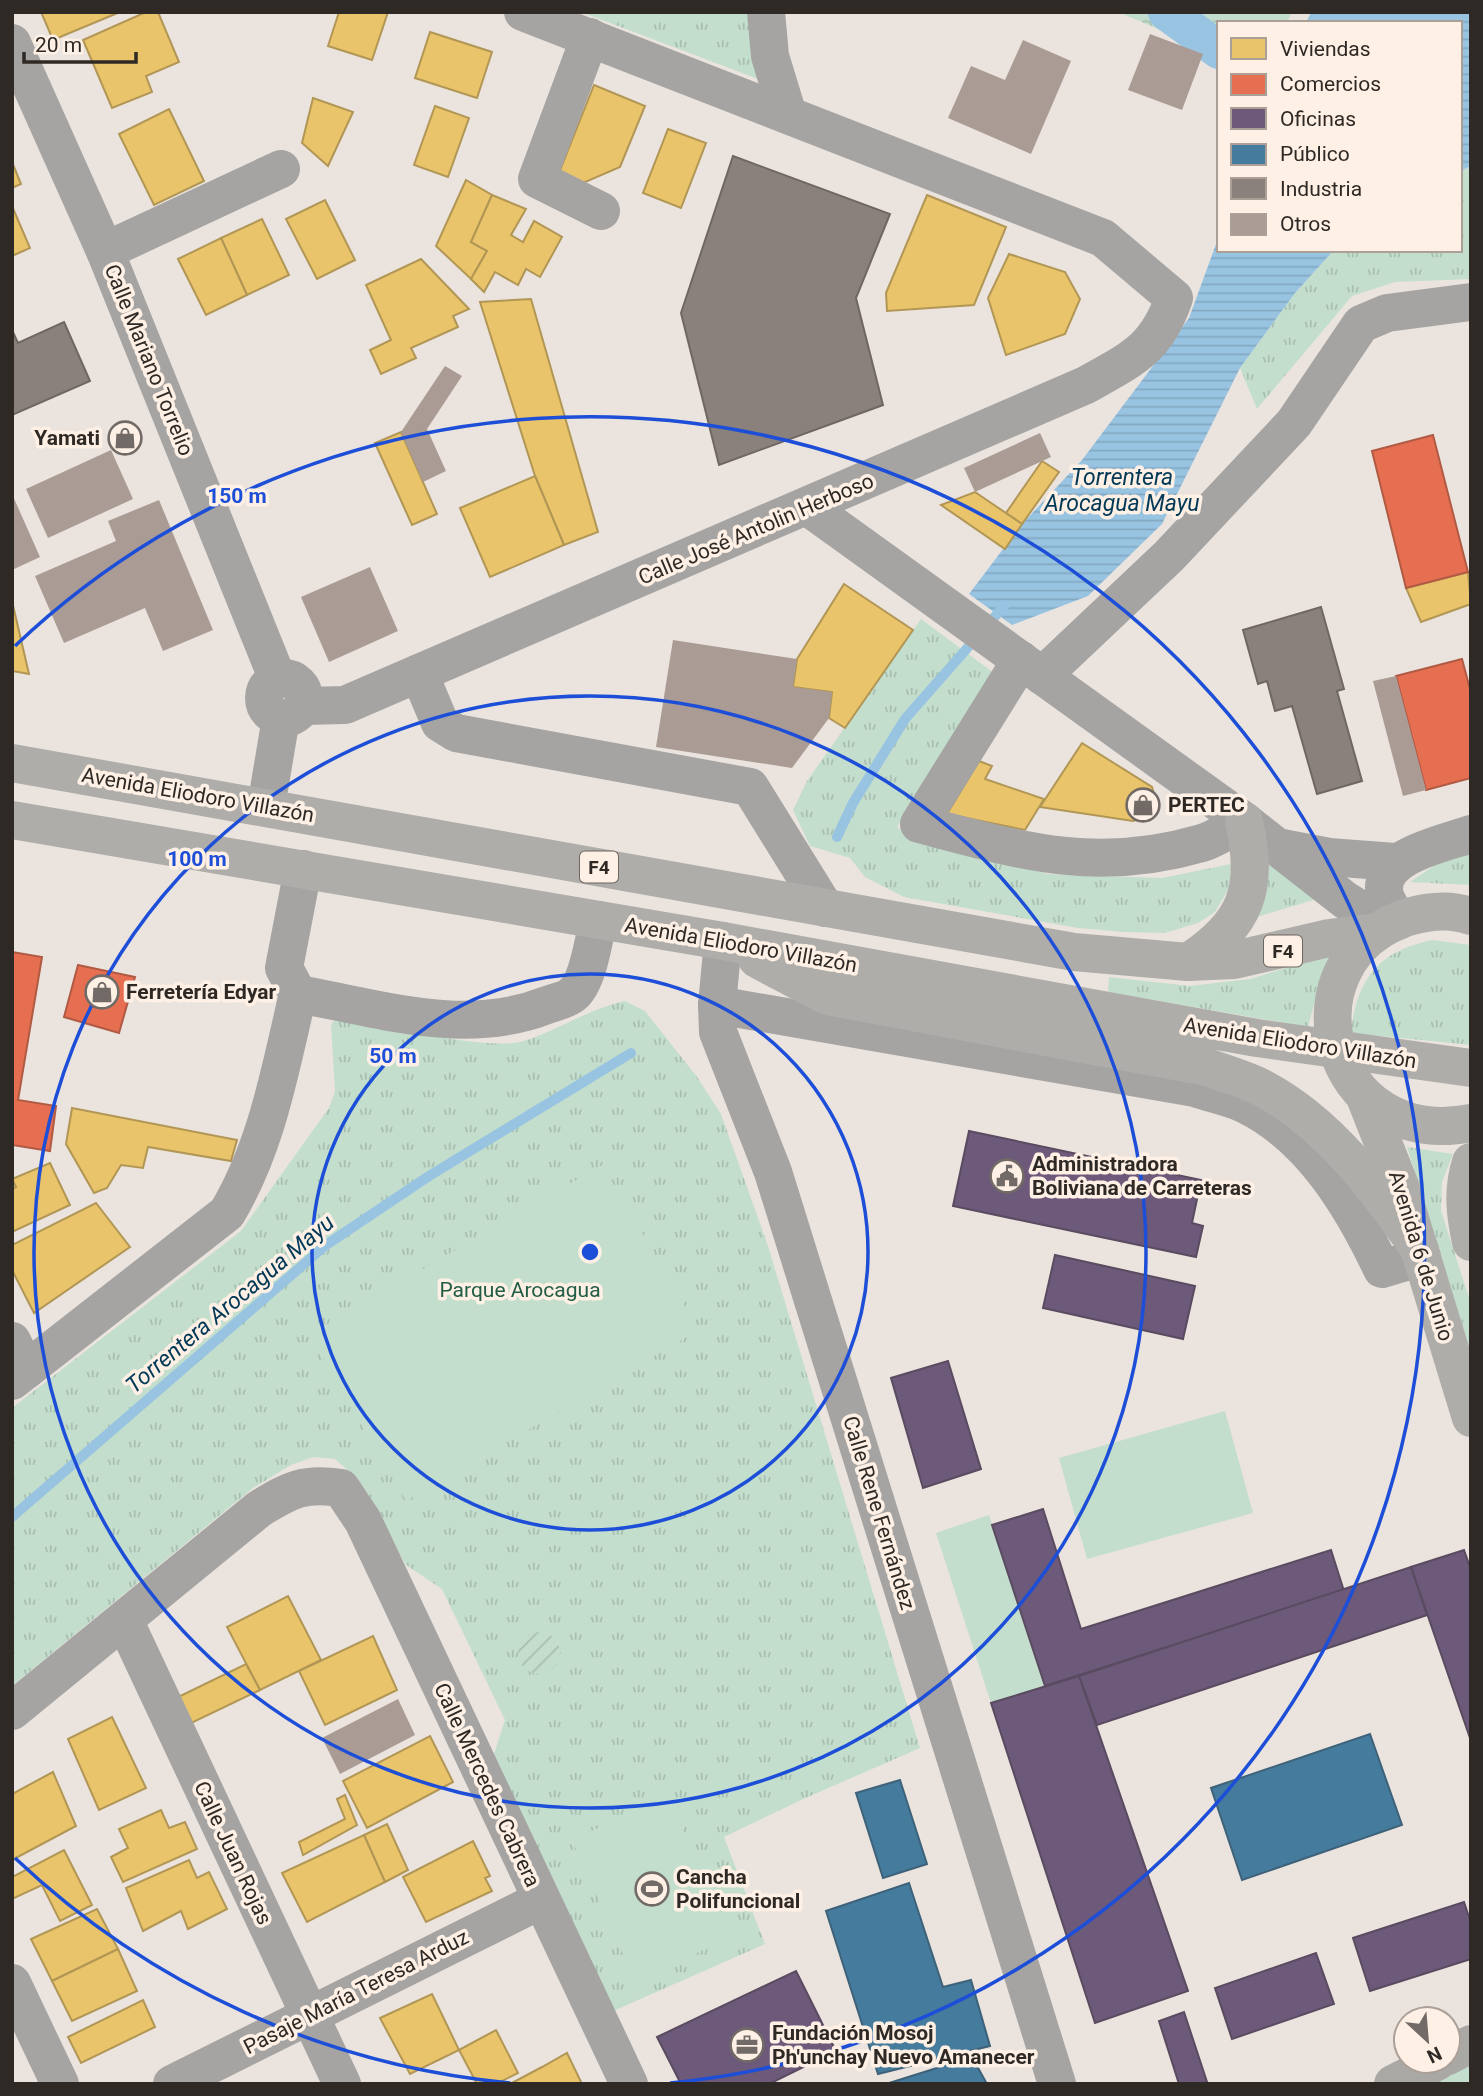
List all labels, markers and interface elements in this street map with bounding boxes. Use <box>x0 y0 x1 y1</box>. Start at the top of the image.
scale bar <box>24 21 136 65</box>
legend <box>1217 21 1462 252</box>
text: 20 m <box>35 33 82 57</box>
text: Viviendas <box>1280 37 1371 61</box>
text: Comercios <box>1280 72 1381 96</box>
text: Oficinas <box>1280 107 1356 131</box>
text: Público <box>1280 142 1350 166</box>
text: Industria <box>1280 177 1362 201</box>
text: Otros <box>1280 212 1331 236</box>
street label: Calle Mariano Torrelio <box>100 261 198 459</box>
shop icon: Yamati <box>106 419 144 457</box>
place label: Yamati <box>34 426 100 450</box>
water label: Torrentera Arocagua Mayu <box>1043 464 1200 517</box>
street label: Calle José Antolin Herboso <box>635 468 877 590</box>
text: 150 m <box>207 484 267 508</box>
street label: Avenida Eliodoro Villazón <box>80 763 316 827</box>
shop icon: PERTEC <box>1124 786 1162 824</box>
place label: PERTEC <box>1168 793 1245 817</box>
text: 100 m <box>167 847 227 871</box>
road number: F4 <box>580 852 618 882</box>
street label: Avenida Eliodoro Villazón <box>623 913 859 977</box>
road number: F4 <box>1264 936 1302 967</box>
shop icon: Ferretería Edyar <box>83 973 121 1011</box>
place label: Ferretería Edyar <box>126 980 277 1004</box>
street label: Avenida Eliodoro Villazón <box>1182 1013 1418 1073</box>
text: 50 m <box>369 1044 417 1068</box>
place label: Administradora Boliviana de Carreteras <box>1032 1152 1252 1200</box>
public building icon: Administradora Boliviana de Carreteras <box>988 1157 1026 1195</box>
street label: Avenida 6 de Junio <box>1384 1168 1458 1344</box>
water label: Torrentera Arocagua Mayu <box>120 1209 340 1399</box>
centre of rings <box>578 1240 602 1264</box>
park label: Parque Arocagua <box>439 1278 601 1302</box>
street label: Calle Rene Fernández <box>838 1413 920 1613</box>
street label: Calle Mercedes Cabrera <box>429 1679 545 1891</box>
street label: Calle Juan Rojas <box>189 1778 277 1928</box>
place label: Cancha Polifuncional <box>676 1865 800 1913</box>
sports icon: Cancha Polifuncional <box>633 1870 671 1908</box>
street label: Pasaje María Teresa Arduz <box>240 1925 472 2059</box>
north arrow <box>1392 2005 1462 2075</box>
place label: Fundación Mosoj Ph'unchay Nuevo Amanecer <box>772 2021 1035 2069</box>
office icon: Fundación Mosoj Ph'unchay Nuevo Amanecer <box>728 2026 766 2064</box>
text: N <box>1423 2042 1445 2068</box>

